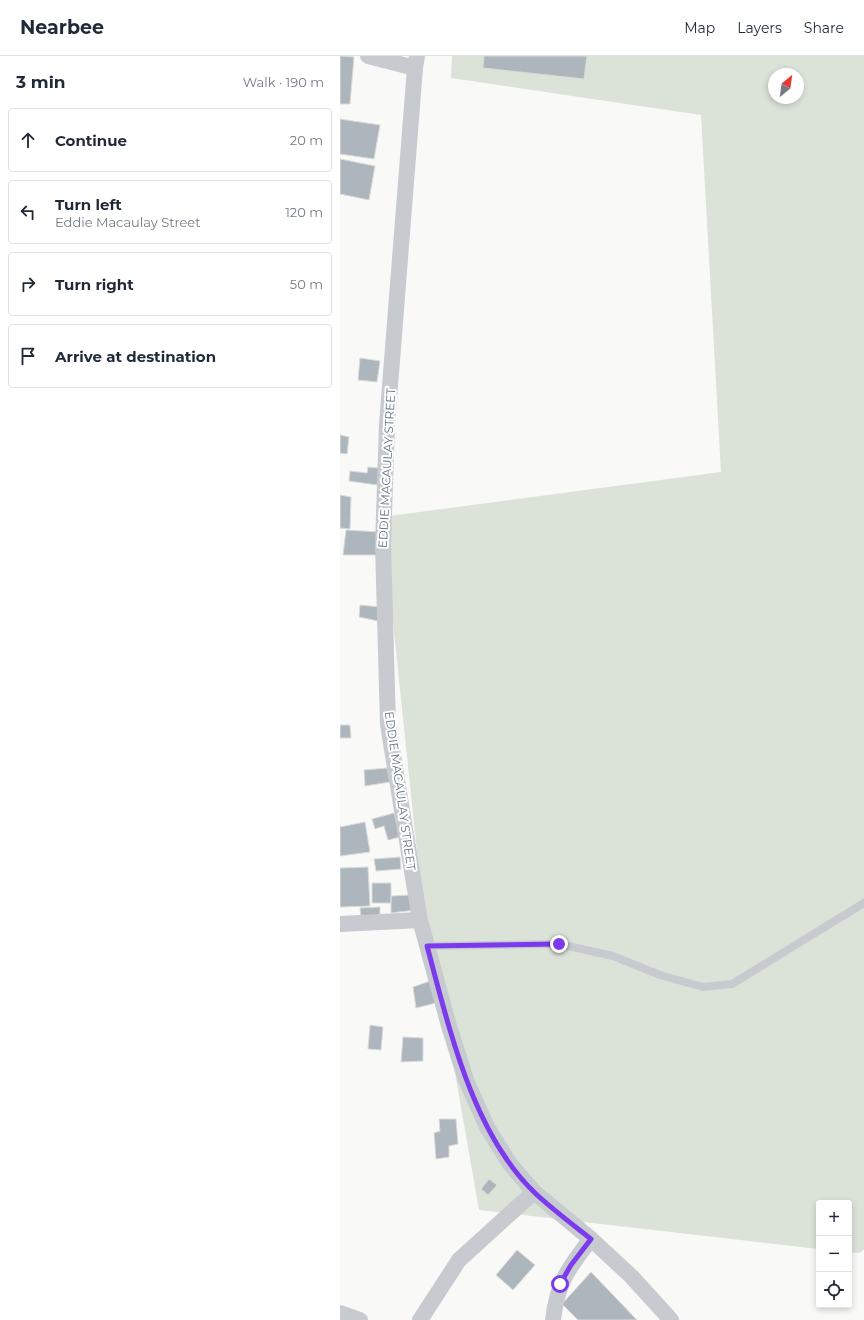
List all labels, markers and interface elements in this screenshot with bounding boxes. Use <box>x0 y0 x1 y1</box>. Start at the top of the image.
text: Nearbee <box>20 16 104 39</box>
text: Map <box>684 19 715 37</box>
text: Layers <box>737 19 782 37</box>
text: Share <box>804 19 844 37</box>
north arrow <box>768 68 804 104</box>
text: 3 min <box>16 72 66 92</box>
text: Walk · 190 m <box>243 74 324 90</box>
icon: ahead <box>17 129 39 151</box>
text: Continue <box>55 131 127 150</box>
text: 20 m <box>290 132 323 148</box>
text: Turn left <box>55 195 122 214</box>
icon: left <box>17 201 39 223</box>
text: 120 m <box>285 204 323 220</box>
text: Eddie Macaulay Street <box>55 214 200 230</box>
icon: right <box>17 273 39 295</box>
text: Turn right <box>55 275 134 294</box>
text: 50 m <box>290 276 323 292</box>
icon: arrive <box>17 345 39 367</box>
text: Arrive at destination <box>55 347 216 366</box>
street label: EDDIE MACAULAY STREET <box>375 387 398 548</box>
street label: EDDIE MACAULAY STREET <box>382 710 419 872</box>
route end <box>550 935 568 953</box>
map controls <box>816 1200 852 1308</box>
button: + <box>816 1200 852 1236</box>
button: − <box>816 1236 852 1272</box>
button: locate <box>816 1272 852 1308</box>
route start <box>551 1275 569 1293</box>

